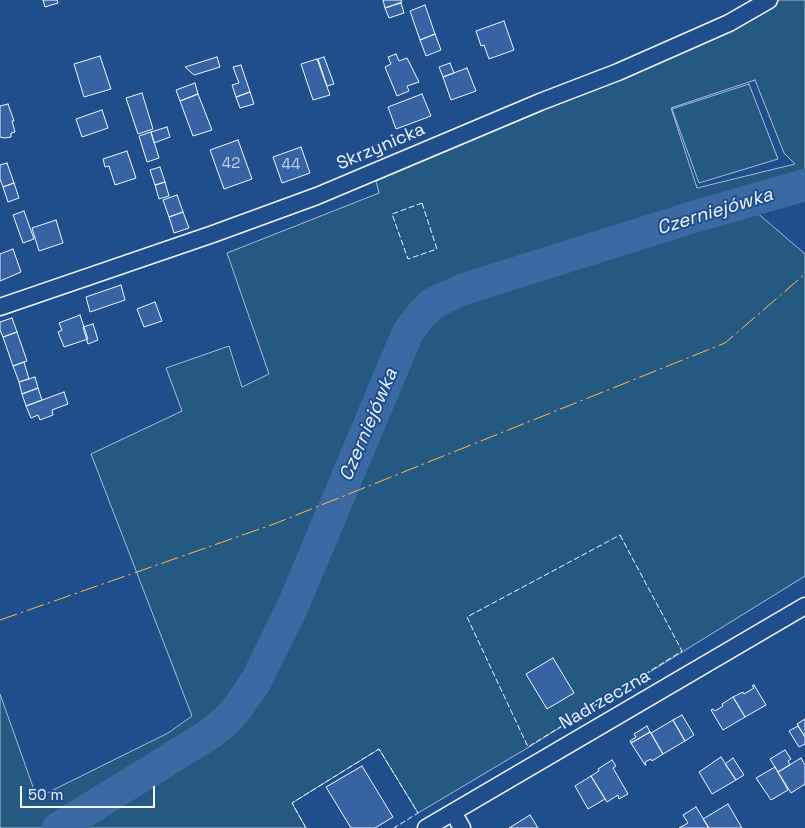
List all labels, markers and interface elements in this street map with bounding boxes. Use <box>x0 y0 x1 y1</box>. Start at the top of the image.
street label: Skrzynicka <box>334 119 428 175</box>
house number: 42 <box>222 155 240 173</box>
house number: 44 <box>282 156 300 174</box>
water label: Czerniejówka <box>654 184 776 240</box>
water label: Czerniejówka <box>335 365 403 485</box>
street label: Nadrzeczna <box>556 665 654 735</box>
scale bar <box>22 776 158 808</box>
text: 50 m <box>28 785 63 804</box>

